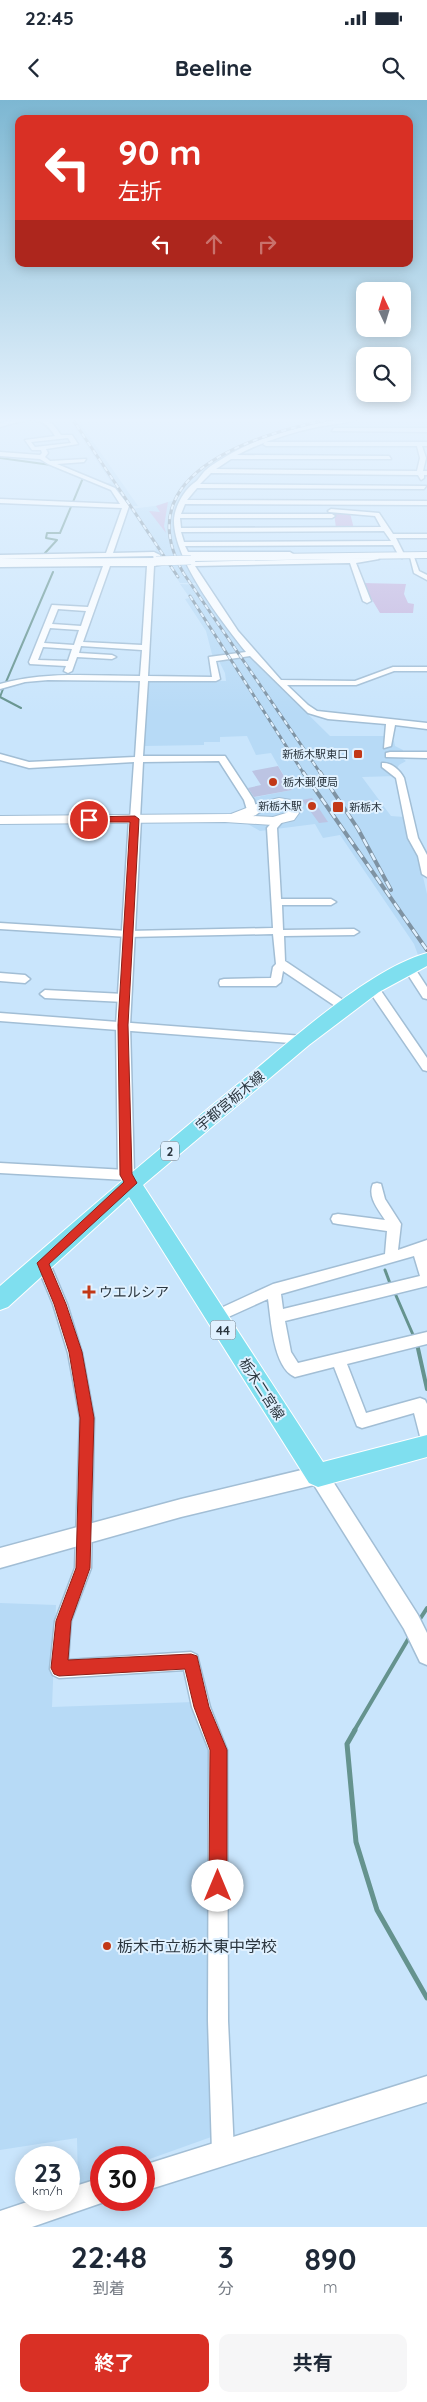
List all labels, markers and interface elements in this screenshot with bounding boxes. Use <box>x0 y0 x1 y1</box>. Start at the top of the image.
text: 22:45 <box>25 6 74 30</box>
icon: back <box>20 54 48 82</box>
text: Beeline <box>175 54 252 82</box>
icon: search <box>379 54 407 82</box>
text: 90 m <box>118 130 201 174</box>
icon: left <box>35 135 100 200</box>
text: 左折 <box>118 177 162 205</box>
icon: left <box>147 230 175 258</box>
icon: ahead <box>200 230 228 258</box>
icon: right <box>253 230 281 258</box>
north arrow <box>356 282 411 338</box>
map controls <box>356 282 411 402</box>
button: search <box>356 347 411 402</box>
place label: 新栃木駅東口 <box>282 747 348 761</box>
marker: 新栃木駅東口 <box>352 748 364 760</box>
place label: 栃木郵便局 <box>283 775 338 789</box>
marker: 栃木郵便局 <box>267 776 279 788</box>
pin <box>68 799 110 841</box>
place label: 新栃木駅 <box>258 799 302 813</box>
marker: 新栃木駅 <box>306 800 318 812</box>
marker: 新栃木 <box>331 800 345 814</box>
place label: 新栃木 <box>349 800 382 814</box>
icon: arrive <box>75 806 103 834</box>
street label: 宇都宮栃木線 <box>192 1067 268 1135</box>
road number: 2 <box>161 1142 179 1160</box>
place label: ウエルシア <box>99 1283 169 1301</box>
marker: ウエルシア <box>83 1286 95 1298</box>
road number: 44 <box>210 1320 236 1340</box>
street label: 栃木二宮線 <box>235 1355 289 1423</box>
position arrow <box>191 1859 243 1911</box>
place label: 栃木市立栃木東中学校 <box>117 1936 277 1956</box>
marker: 栃木市立栃木東中学校 <box>101 1940 113 1952</box>
speed limit sign: 30 <box>90 2146 155 2211</box>
text: 23 <box>34 2157 61 2188</box>
text: km/h <box>32 2183 63 2198</box>
text: 22:48 <box>71 2238 147 2276</box>
text: 3 <box>218 2238 234 2276</box>
text: 890 <box>304 2240 356 2278</box>
text: m <box>323 2277 338 2297</box>
text: 到着 <box>93 2278 125 2298</box>
text: 分 <box>218 2278 234 2298</box>
button: 終了 <box>20 2334 209 2392</box>
button: 共有 <box>219 2334 407 2392</box>

